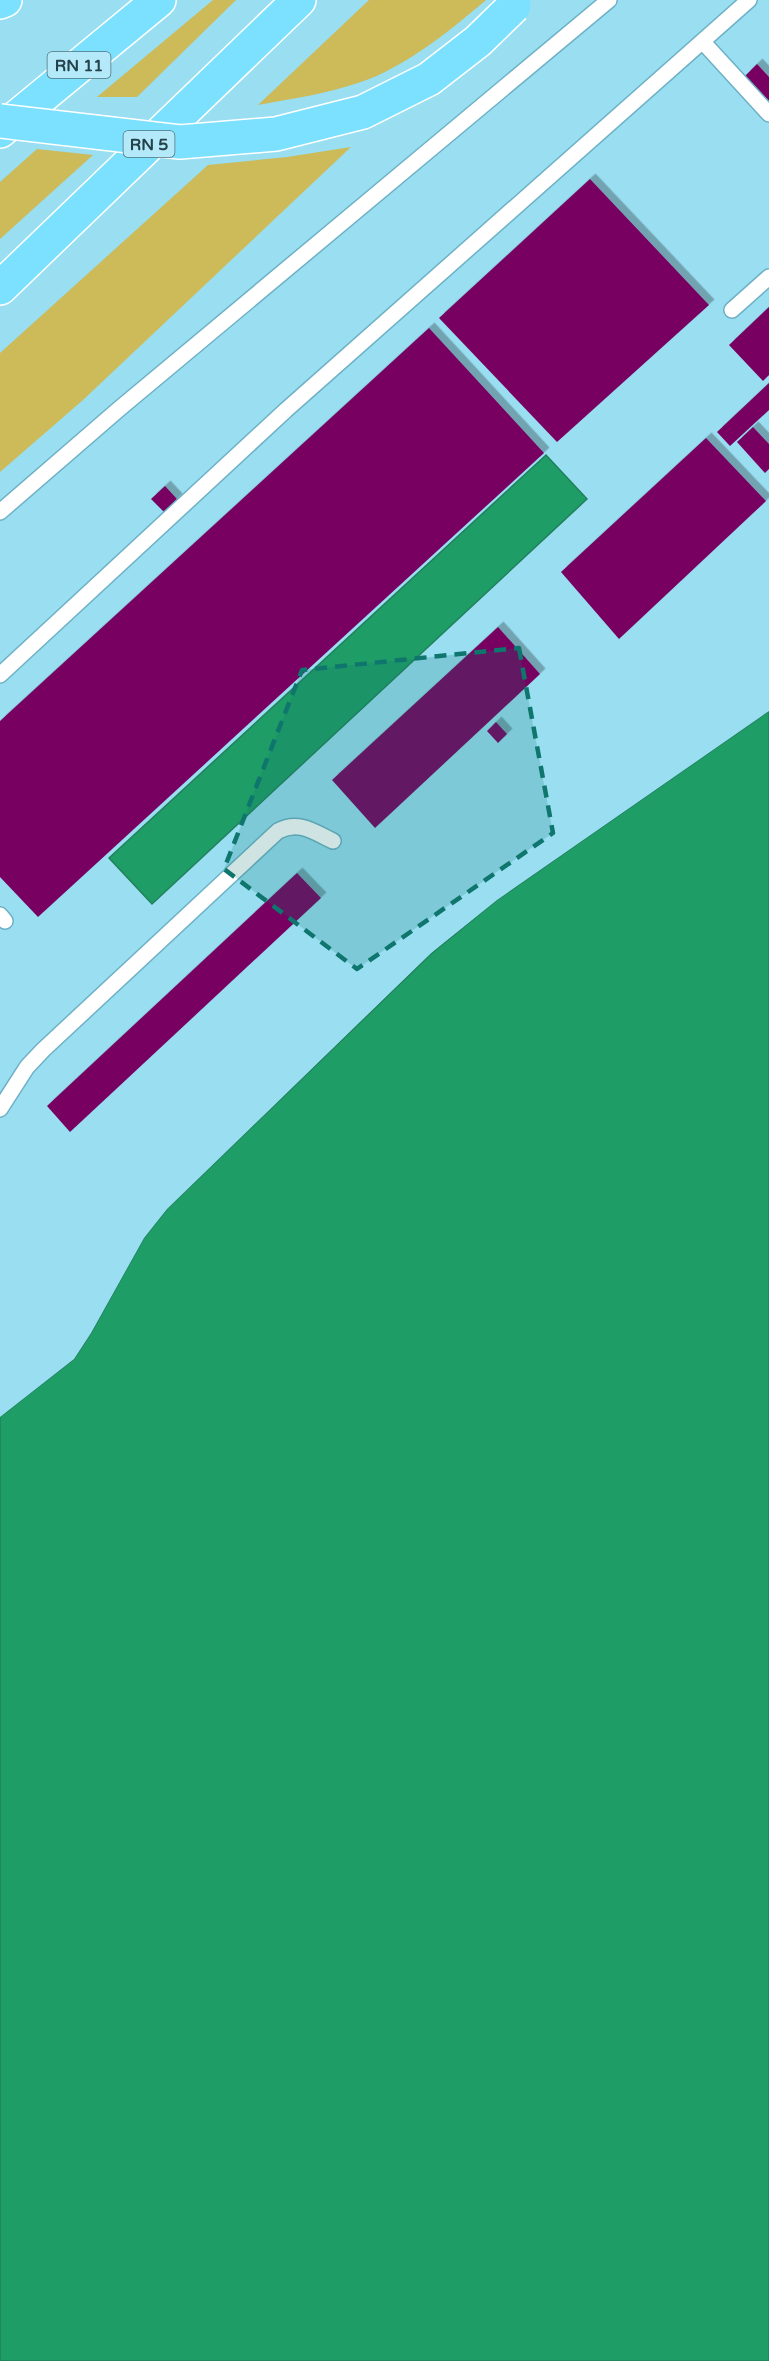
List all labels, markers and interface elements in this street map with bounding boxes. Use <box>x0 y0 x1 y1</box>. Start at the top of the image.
road number: RN 11 <box>48 52 110 78</box>
road number: RN 5 <box>124 131 174 157</box>

